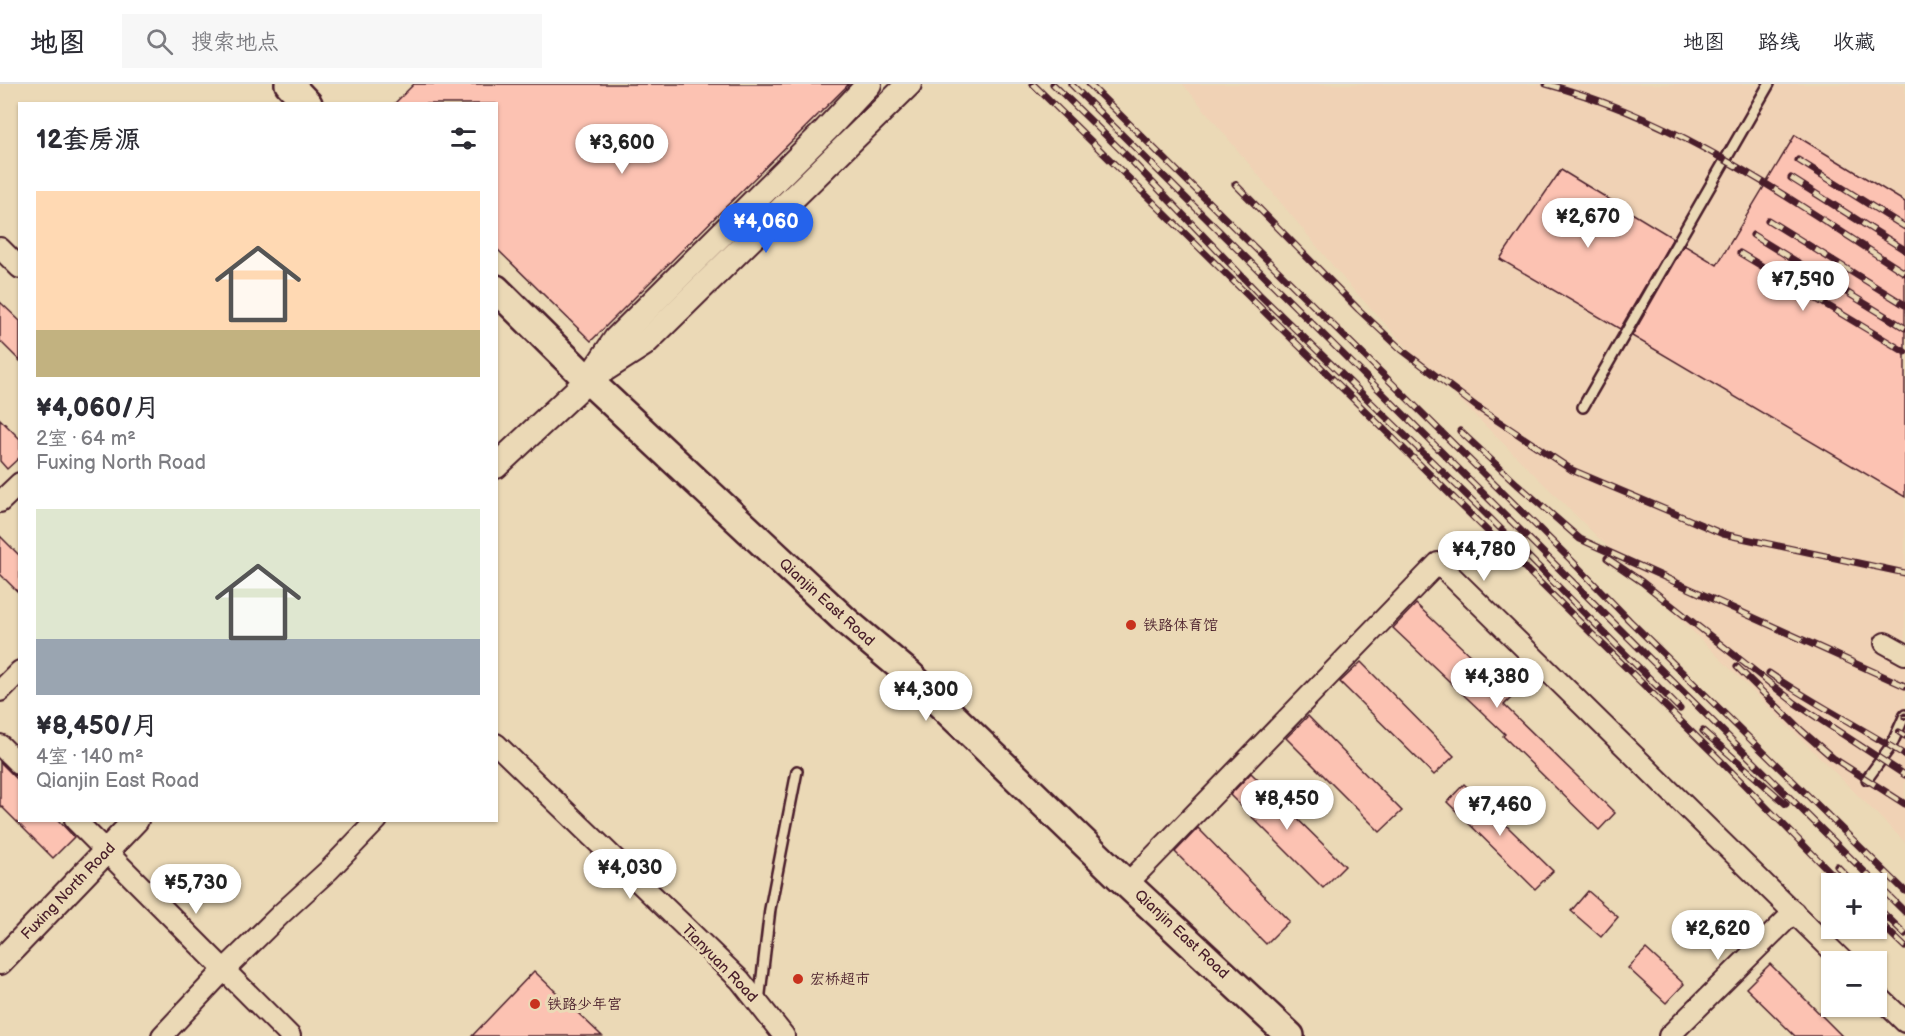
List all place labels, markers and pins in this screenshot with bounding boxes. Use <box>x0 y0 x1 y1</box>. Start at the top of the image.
pin: ¥3,600 <box>573 124 671 175</box>
pin: ¥2,670 <box>1539 198 1637 249</box>
pin: ¥4,060 <box>717 203 815 254</box>
pin: ¥7,590 <box>1754 261 1852 312</box>
pin: ¥4,780 <box>1435 531 1533 582</box>
place label: 铁路体育馆 <box>1143 616 1218 635</box>
marker: 铁路体育馆 <box>1124 618 1138 632</box>
pin: ¥4,380 <box>1448 658 1546 709</box>
pin: ¥4,300 <box>877 671 975 722</box>
pin: ¥8,450 <box>1238 780 1336 831</box>
pin: ¥7,460 <box>1451 786 1549 837</box>
pin: ¥4,030 <box>581 849 679 900</box>
pin: ¥5,730 <box>147 864 245 915</box>
pin: ¥2,620 <box>1669 910 1767 961</box>
place label: 宏桥超市 <box>810 970 870 989</box>
marker: 宏桥超市 <box>791 972 805 986</box>
place label: 铁路少年宫 <box>547 995 622 1014</box>
marker: 铁路少年宫 <box>528 997 542 1011</box>

